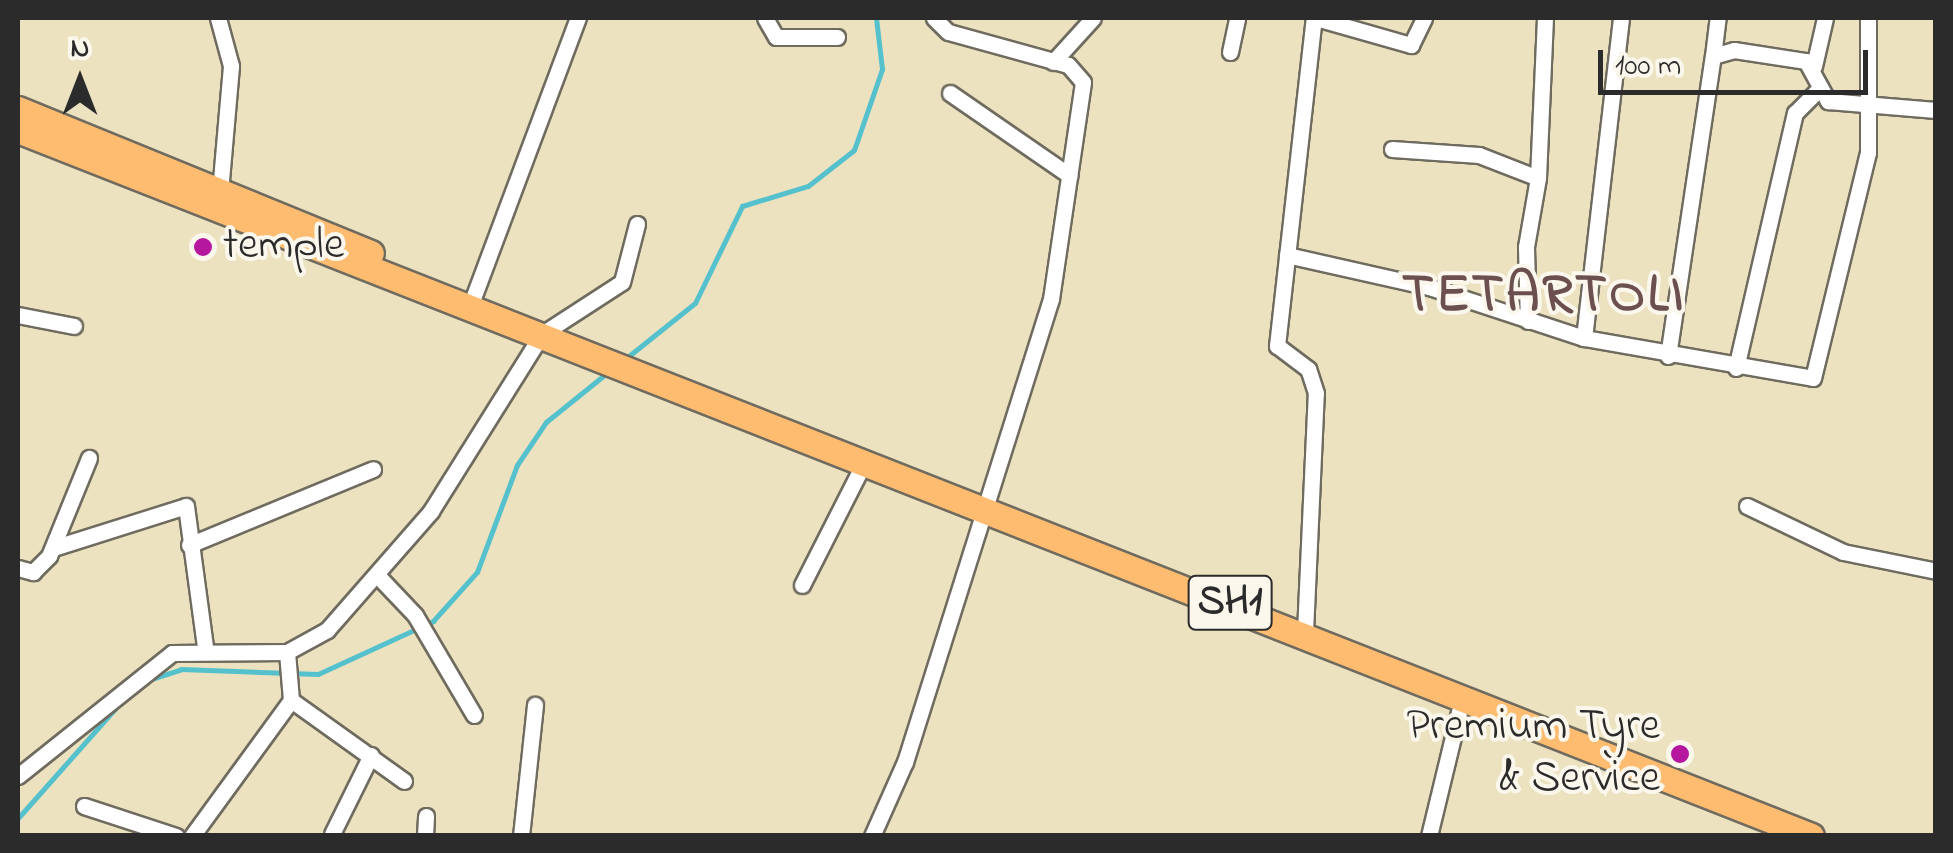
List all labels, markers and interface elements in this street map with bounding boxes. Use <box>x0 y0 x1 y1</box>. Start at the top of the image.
text: N <box>71 29 89 70</box>
north arrow <box>30 30 130 130</box>
scale bar <box>1603 30 1873 92</box>
text: 100 m <box>1615 45 1681 89</box>
place label: temple <box>223 220 344 274</box>
marker: temple <box>192 236 214 258</box>
district label: TETARTOLI <box>1402 265 1686 331</box>
road number: SH1 <box>1188 566 1272 640</box>
place label: Premium Tyre & Service <box>1406 701 1660 807</box>
marker: Premium Tyre & Service <box>1669 743 1691 765</box>

